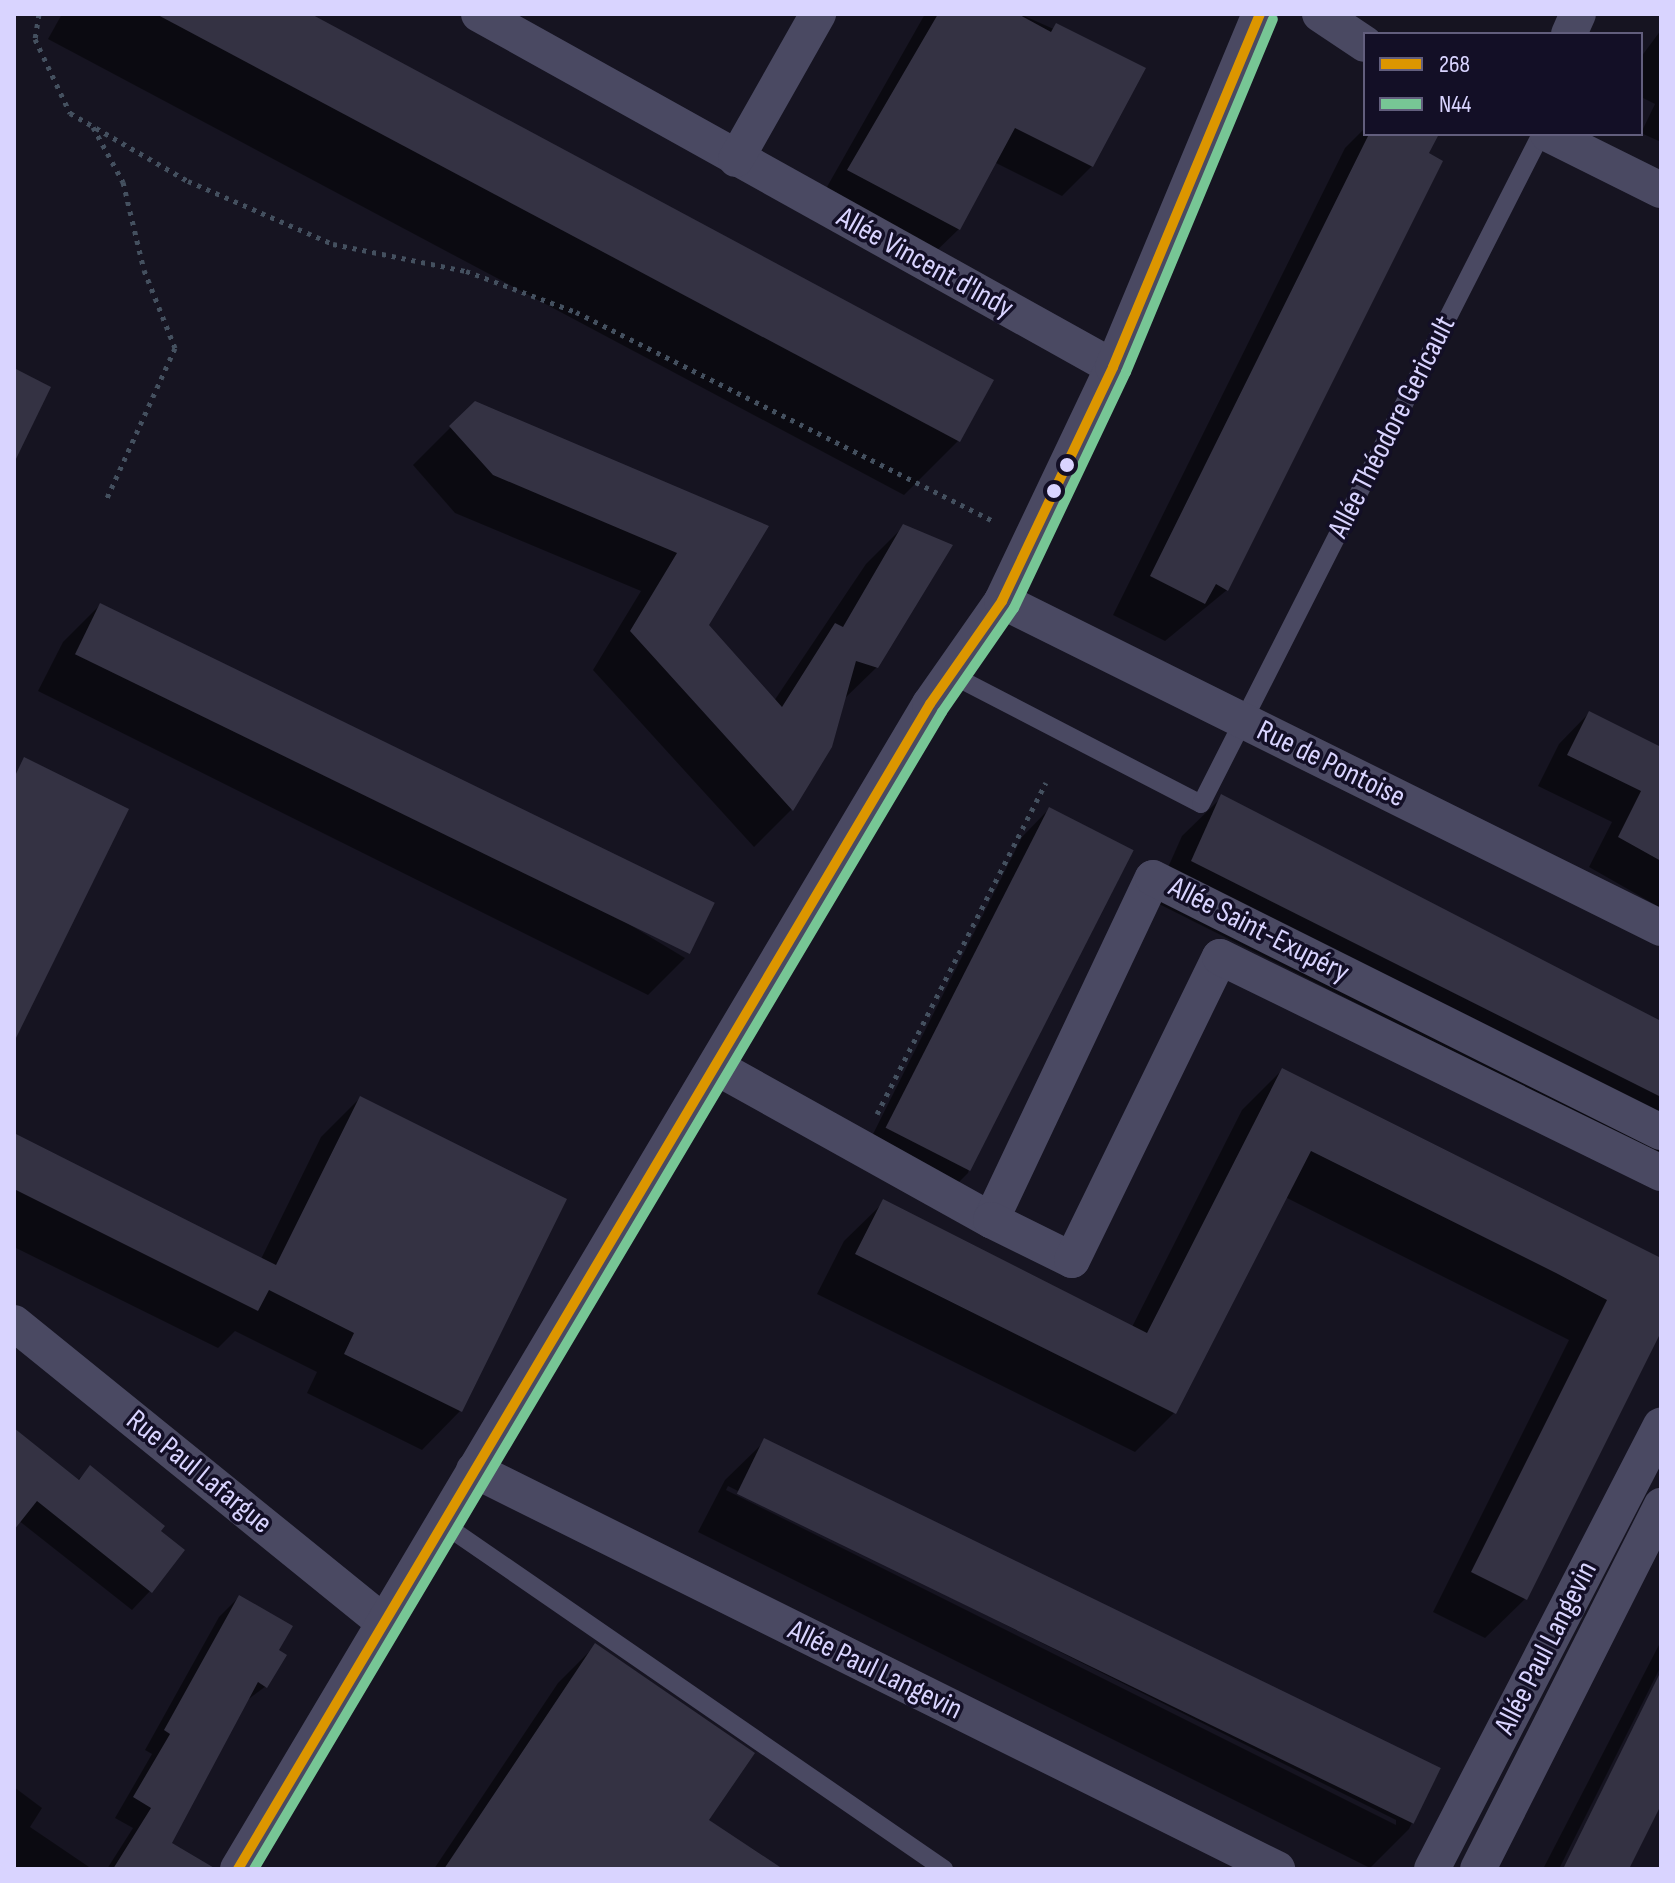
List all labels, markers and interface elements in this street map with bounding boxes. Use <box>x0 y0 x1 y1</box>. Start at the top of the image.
legend <box>1363 32 1643 136</box>
text: 268 <box>1439 50 1470 79</box>
text: N44 <box>1439 90 1471 119</box>
street label: Allée Vincent d'Indy <box>830 200 1020 326</box>
street label: Allée Théodore Gericault <box>1321 310 1463 544</box>
unlabelled marker <box>1059 457 1075 473</box>
unlabelled marker <box>1046 483 1062 499</box>
street label: Rue de Pontoise <box>1251 713 1411 815</box>
street label: Allée Saint-Exupéry <box>1163 869 1355 991</box>
street label: Rue Paul Lafargue <box>119 1402 279 1542</box>
street label: Allée Paul Langevin <box>1487 1556 1605 1740</box>
street label: Allée Paul Langevin <box>782 1612 968 1728</box>

